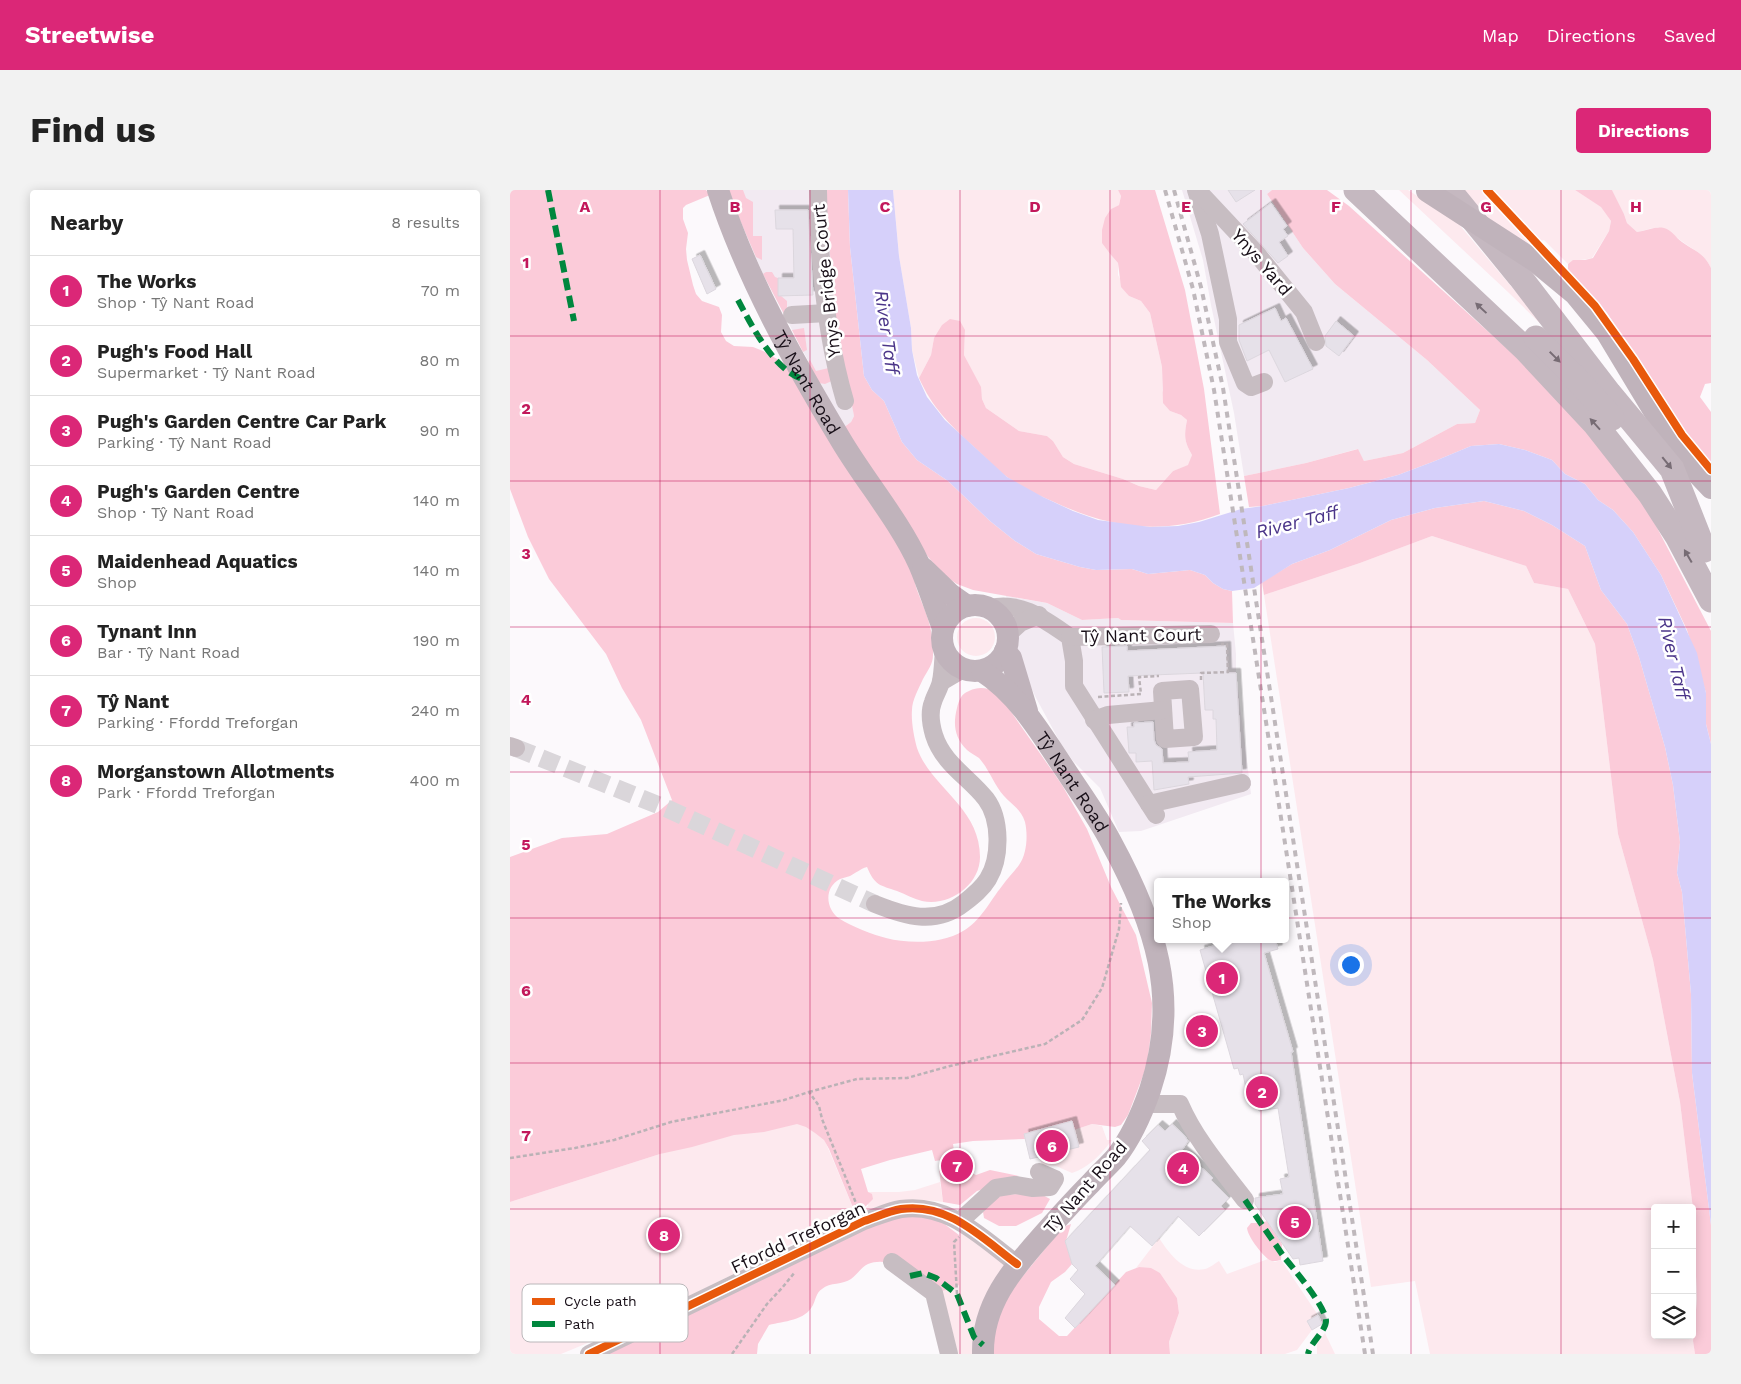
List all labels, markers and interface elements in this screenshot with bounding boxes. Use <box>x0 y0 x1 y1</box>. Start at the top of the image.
text: Streetwise <box>25 21 154 49</box>
text: Map <box>1482 25 1519 46</box>
text: Directions <box>1547 25 1636 46</box>
text: Saved <box>1664 25 1716 46</box>
button: Directions <box>1576 108 1711 153</box>
text: Find us <box>30 109 156 151</box>
text: A <box>580 197 591 216</box>
text: B <box>730 197 741 216</box>
text: C <box>880 197 891 216</box>
text: D <box>1029 197 1041 216</box>
text: E <box>1181 197 1191 216</box>
text: F <box>1331 197 1341 216</box>
text: G <box>1480 197 1492 216</box>
text: H <box>1630 197 1642 216</box>
street label: Ynys Bridge Court <box>807 203 845 359</box>
text: Nearby <box>50 210 123 235</box>
text: 8 results <box>391 213 460 232</box>
street label: Ynys Yard <box>1227 224 1297 300</box>
text: 1 <box>523 253 529 272</box>
text: The Works <box>97 270 196 293</box>
text: 1 <box>63 281 69 300</box>
text: 70 m <box>421 281 460 300</box>
water label: River Taff <box>870 288 905 377</box>
text: Shop · Tŷ Nant Road <box>97 293 254 312</box>
one-way arrow <box>1476 302 1488 314</box>
street label: Tŷ Nant Road <box>770 326 845 438</box>
text: Pugh's Food Hall <box>97 340 252 363</box>
text: 2 <box>61 351 71 370</box>
text: 80 m <box>419 351 460 370</box>
one-way arrow <box>1549 351 1561 363</box>
text: Supermarket · Tŷ Nant Road <box>97 363 316 382</box>
text: 2 <box>521 399 531 418</box>
text: Pugh's Garden Centre Car Park <box>97 410 386 433</box>
one-way arrow <box>1589 418 1600 431</box>
text: 3 <box>61 421 71 440</box>
text: 90 m <box>419 421 460 440</box>
text: Parking · Tŷ Nant Road <box>97 433 272 452</box>
one-way arrow <box>1662 456 1673 469</box>
text: Pugh's Garden Centre <box>97 480 300 503</box>
text: 4 <box>61 491 71 510</box>
text: 140 m <box>413 491 460 510</box>
water label: River Taff <box>1253 500 1343 543</box>
text: Shop · Tŷ Nant Road <box>97 503 254 522</box>
text: 3 <box>521 544 531 563</box>
text: Maidenhead Aquatics <box>97 550 298 573</box>
one-way arrow <box>1684 550 1693 563</box>
text: 5 <box>61 561 71 580</box>
text: 140 m <box>413 561 460 580</box>
text: Shop <box>97 573 137 592</box>
water label: River Taff <box>1653 614 1695 704</box>
text: Tynant Inn <box>97 620 197 643</box>
street label: Tŷ Nant Court <box>1080 623 1202 647</box>
text: 6 <box>61 631 71 650</box>
text: 190 m <box>413 631 460 650</box>
text: Bar · Tŷ Nant Road <box>97 643 240 662</box>
text: Tŷ Nant <box>97 690 169 713</box>
text: 4 <box>521 690 531 709</box>
text: 7 <box>61 701 71 720</box>
text: 240 m <box>411 701 460 720</box>
text: Parking · Ffordd Treforgan <box>97 713 298 732</box>
street label: Tŷ Nant Road <box>1032 727 1114 836</box>
text: Morganstown Allotments <box>97 760 334 783</box>
text: 8 <box>61 771 71 790</box>
text: 400 m <box>410 771 460 790</box>
text: Park · Ffordd Treforgan <box>97 783 275 802</box>
text: 5 <box>521 835 531 854</box>
popup <box>1154 878 1289 943</box>
text: The Works <box>1172 890 1271 913</box>
text: Shop <box>1172 913 1212 932</box>
your location <box>1338 952 1364 978</box>
pin: 1 <box>1206 959 1238 997</box>
text: 6 <box>521 981 531 1000</box>
pin: 3 <box>1186 1012 1218 1050</box>
pin: 2 <box>1246 1073 1278 1111</box>
text: 7 <box>521 1126 531 1145</box>
pin: 6 <box>1036 1127 1068 1165</box>
street label: Tŷ Nant Road <box>1039 1136 1131 1238</box>
pin: 7 <box>941 1147 973 1185</box>
pin: 4 <box>1167 1149 1199 1187</box>
street label: Ffordd Treforgan <box>727 1197 869 1277</box>
pin: 5 <box>1279 1203 1311 1241</box>
map controls <box>1651 1204 1696 1339</box>
button: + <box>1651 1204 1696 1249</box>
pin: 8 <box>648 1216 680 1254</box>
button: − <box>1651 1249 1696 1294</box>
legend <box>522 1284 688 1342</box>
text: Cycle path <box>564 1293 637 1309</box>
button: layers <box>1651 1294 1696 1339</box>
text: Path <box>564 1316 595 1332</box>

